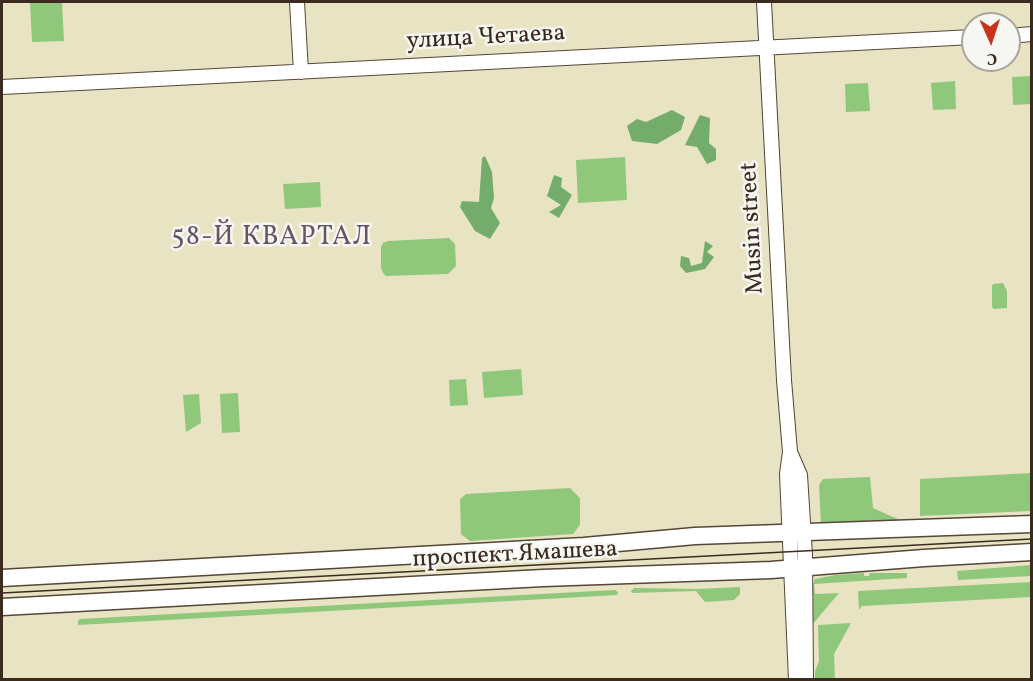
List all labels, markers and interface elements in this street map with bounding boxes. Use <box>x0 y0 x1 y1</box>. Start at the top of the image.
north arrow <box>961 12 1021 72</box>
street label: улица Четаева <box>406 20 566 58</box>
text: С <box>986 47 998 69</box>
street label: Musin street <box>736 161 772 295</box>
district label: 58-Й КВАРТАЛ <box>171 223 373 255</box>
street label: проспект Ямашева <box>412 536 618 576</box>

